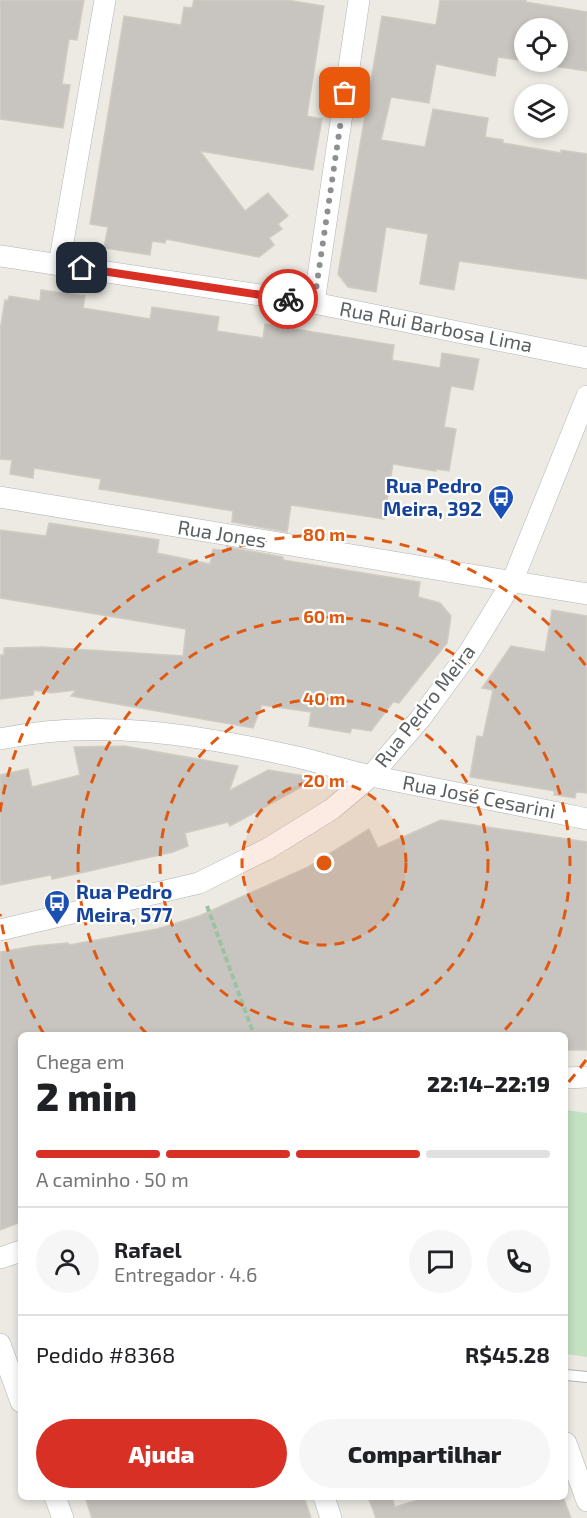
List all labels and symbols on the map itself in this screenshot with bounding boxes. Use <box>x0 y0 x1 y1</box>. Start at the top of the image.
pin <box>319 67 370 118</box>
pin <box>56 242 107 293</box>
courier <box>258 269 318 329</box>
street label: Rua Rui Barbosa Lima <box>338 296 535 356</box>
place label: Rua Pedro Meira, 392 <box>383 473 482 520</box>
bus stop icon: Rua Pedro Meira, 392 <box>486 483 516 521</box>
street label: Rua Jones <box>176 514 268 552</box>
text: 80 m <box>303 523 345 545</box>
text: 60 m <box>303 605 345 627</box>
street label: Rua Pedro Meira <box>369 639 480 771</box>
text: 40 m <box>303 687 345 709</box>
text: 20 m <box>303 769 345 791</box>
street label: Rua José Cesarini <box>401 769 558 823</box>
centre of rings <box>314 853 334 873</box>
place label: Rua Pedro Meira, 577 <box>76 879 173 926</box>
bus stop icon: Rua Pedro Meira, 577 <box>42 888 72 926</box>

